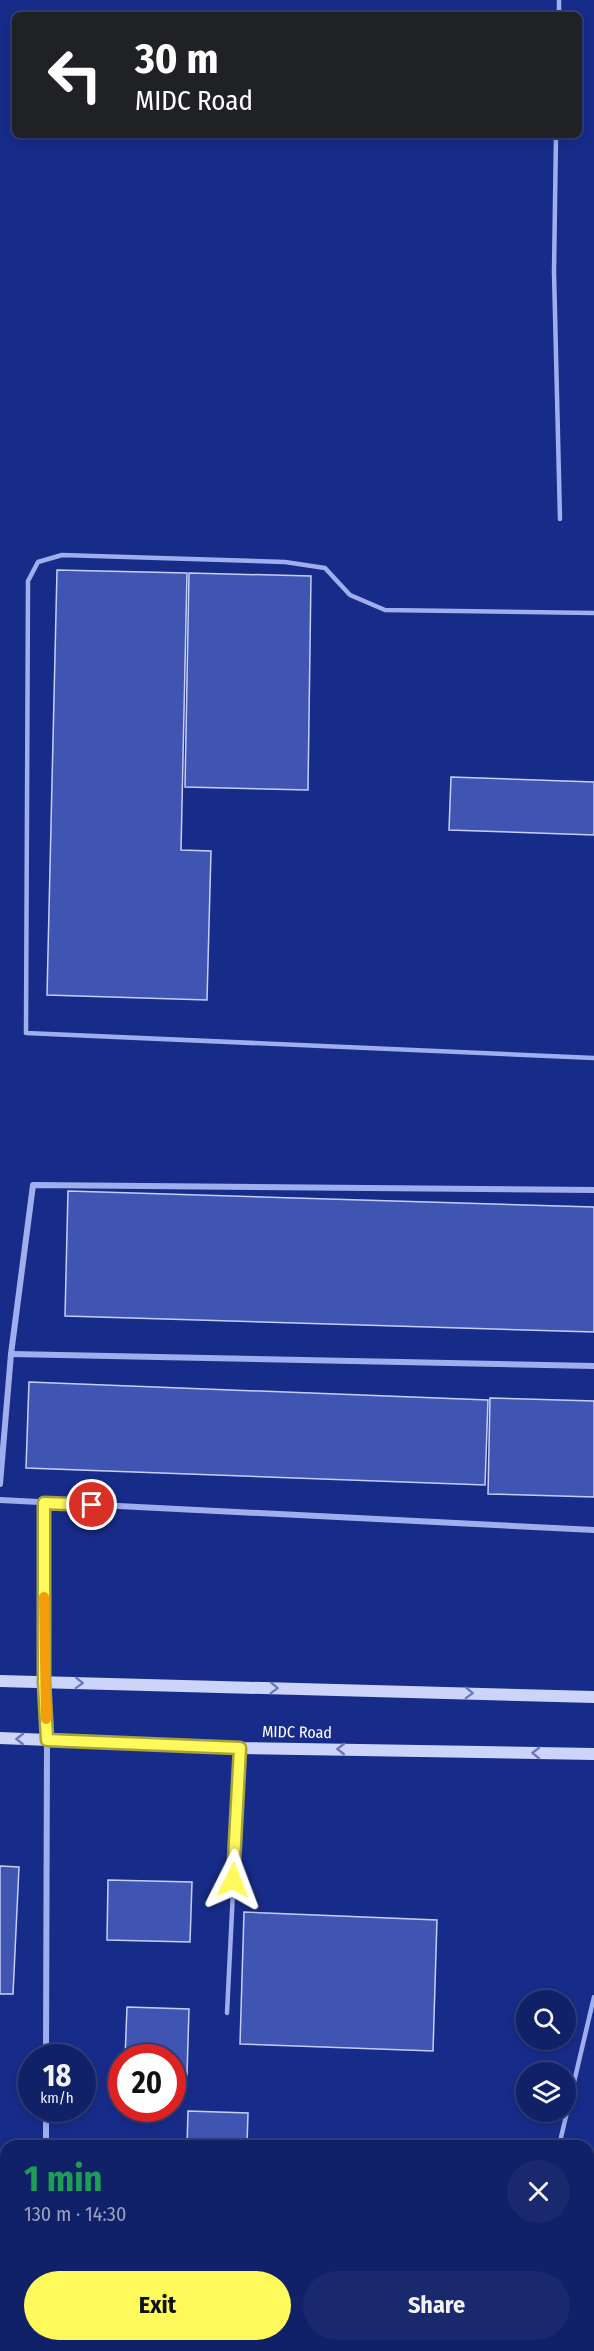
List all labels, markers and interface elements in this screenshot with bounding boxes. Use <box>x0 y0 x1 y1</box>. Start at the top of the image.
text: 30 m <box>135 34 219 84</box>
icon: left <box>36 36 114 114</box>
text: MIDC Road <box>135 85 253 117</box>
pin <box>66 1479 117 1530</box>
icon: arrive <box>75 1488 108 1521</box>
one-way arrow <box>75 1676 84 1689</box>
one-way arrow <box>270 1682 279 1694</box>
one-way arrow <box>465 1687 474 1700</box>
street label: MIDC Road <box>262 1722 332 1742</box>
one-way arrow <box>15 1733 24 1745</box>
one-way arrow <box>336 1743 345 1756</box>
one-way arrow <box>531 1747 540 1759</box>
position arrow <box>201 1848 265 1912</box>
map controls <box>516 1990 576 2122</box>
button: search <box>516 1990 576 2050</box>
speed limit sign: 20 <box>108 2044 186 2122</box>
text: 18 <box>43 2058 71 2094</box>
button: layers <box>516 2062 576 2122</box>
text: km/h <box>40 2089 74 2107</box>
text: 1 min <box>24 2157 102 2201</box>
button: close <box>507 2160 570 2223</box>
text: 130 m · 14:30 <box>24 2202 126 2226</box>
button: Exit <box>24 2271 291 2340</box>
button: Share <box>303 2271 570 2340</box>

